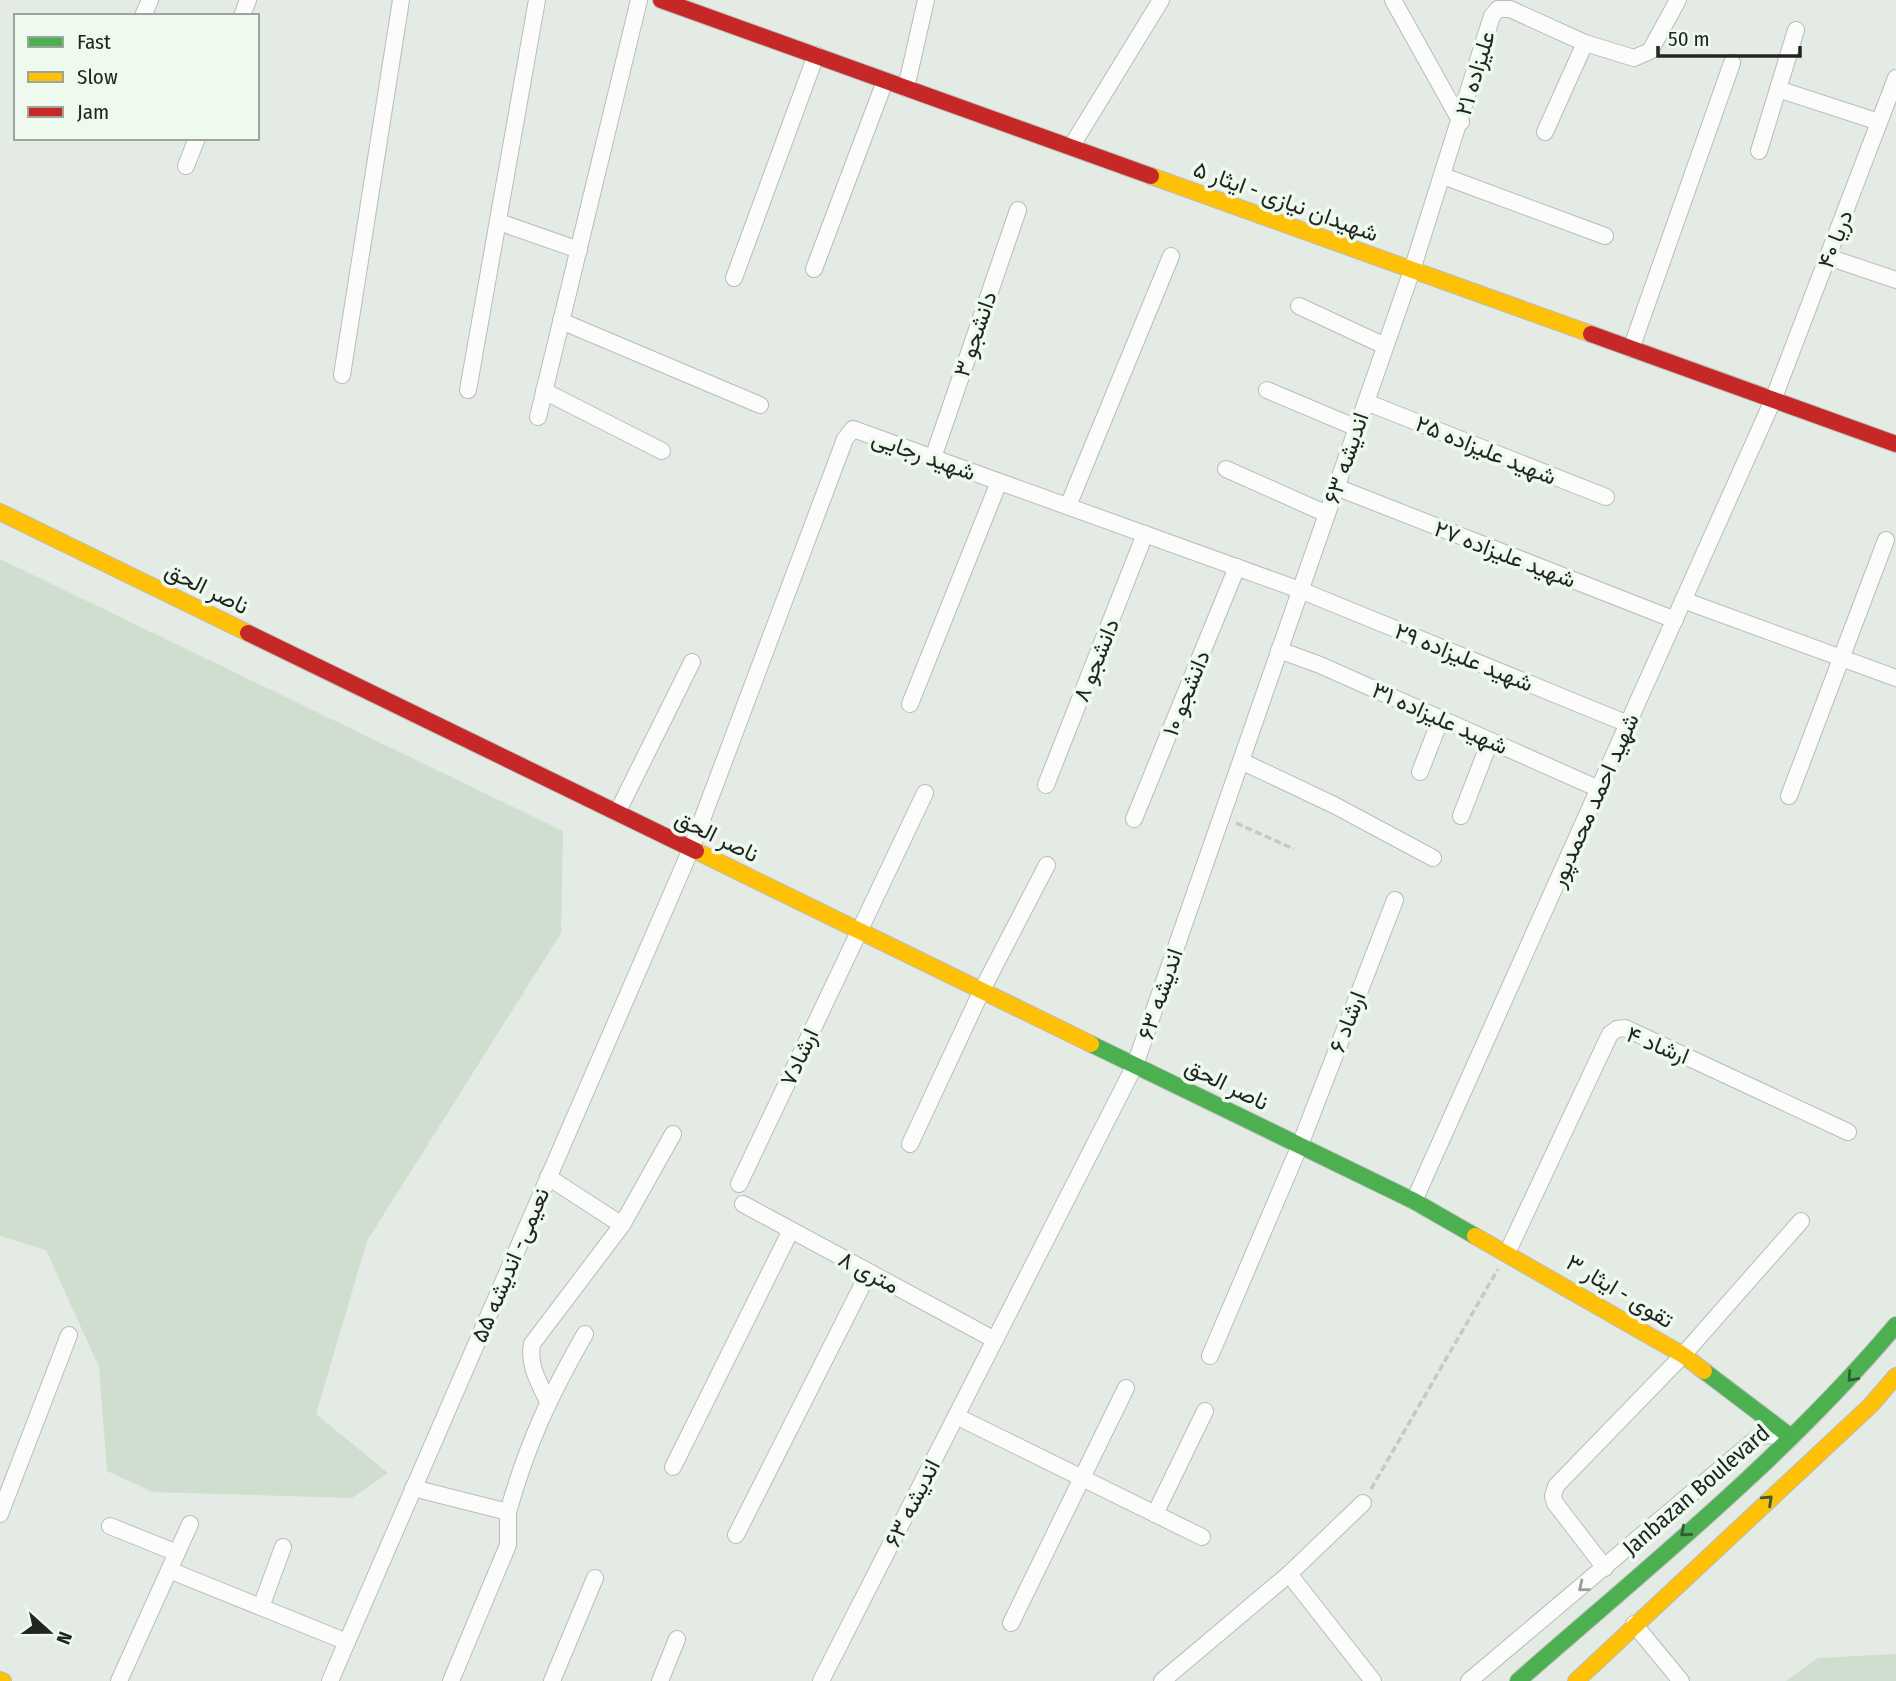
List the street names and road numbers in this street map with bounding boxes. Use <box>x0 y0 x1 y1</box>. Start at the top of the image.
street label: علیزاده ۲۱ <box>1449 27 1502 119</box>
street label: شهیدان نیازی - ایثار ۵ <box>1189 155 1382 248</box>
street label: دریا ۴۰ <box>1811 206 1860 273</box>
street label: دانشجو ۳ <box>947 287 1004 381</box>
street label: اندیشه ۶۳ <box>1317 409 1375 507</box>
street label: شهید علیزاده ۲۵ <box>1411 409 1561 492</box>
street label: شهید رجایی <box>868 423 980 488</box>
street label: شهید علیزاده ۲۷ <box>1430 514 1580 595</box>
street label: ناصر الحق <box>160 556 253 621</box>
street label: دانشجو ۸ <box>1067 614 1126 706</box>
street label: شهید علیزاده ۲۹ <box>1390 617 1537 698</box>
street label: دانشجو ۱۰ <box>1156 646 1217 740</box>
street label: شهید علیزاده ۳۱ <box>1367 676 1512 761</box>
street label: شهید احمد محمدپور <box>1543 709 1647 893</box>
street label: ناصر الحق <box>670 804 763 869</box>
street label: اندیشه ۶۳ <box>1131 945 1189 1043</box>
street label: ارشاد ۶ <box>1323 987 1372 1057</box>
street label: ارشاد ۴ <box>1622 1020 1693 1071</box>
street label: ارشاد۷ <box>774 1024 825 1091</box>
street label: ناصر الحق <box>1180 1052 1273 1117</box>
street label: نعیمی- اندیشه ۵۵ <box>465 1183 555 1347</box>
street label: ۸ متری <box>833 1244 904 1300</box>
street label: تقوی - ایثار ۳ <box>1561 1248 1679 1335</box>
street label: Janbazan Boulevard <box>1617 1419 1775 1561</box>
street label: اندیشه ۶۳ <box>878 1455 946 1551</box>

